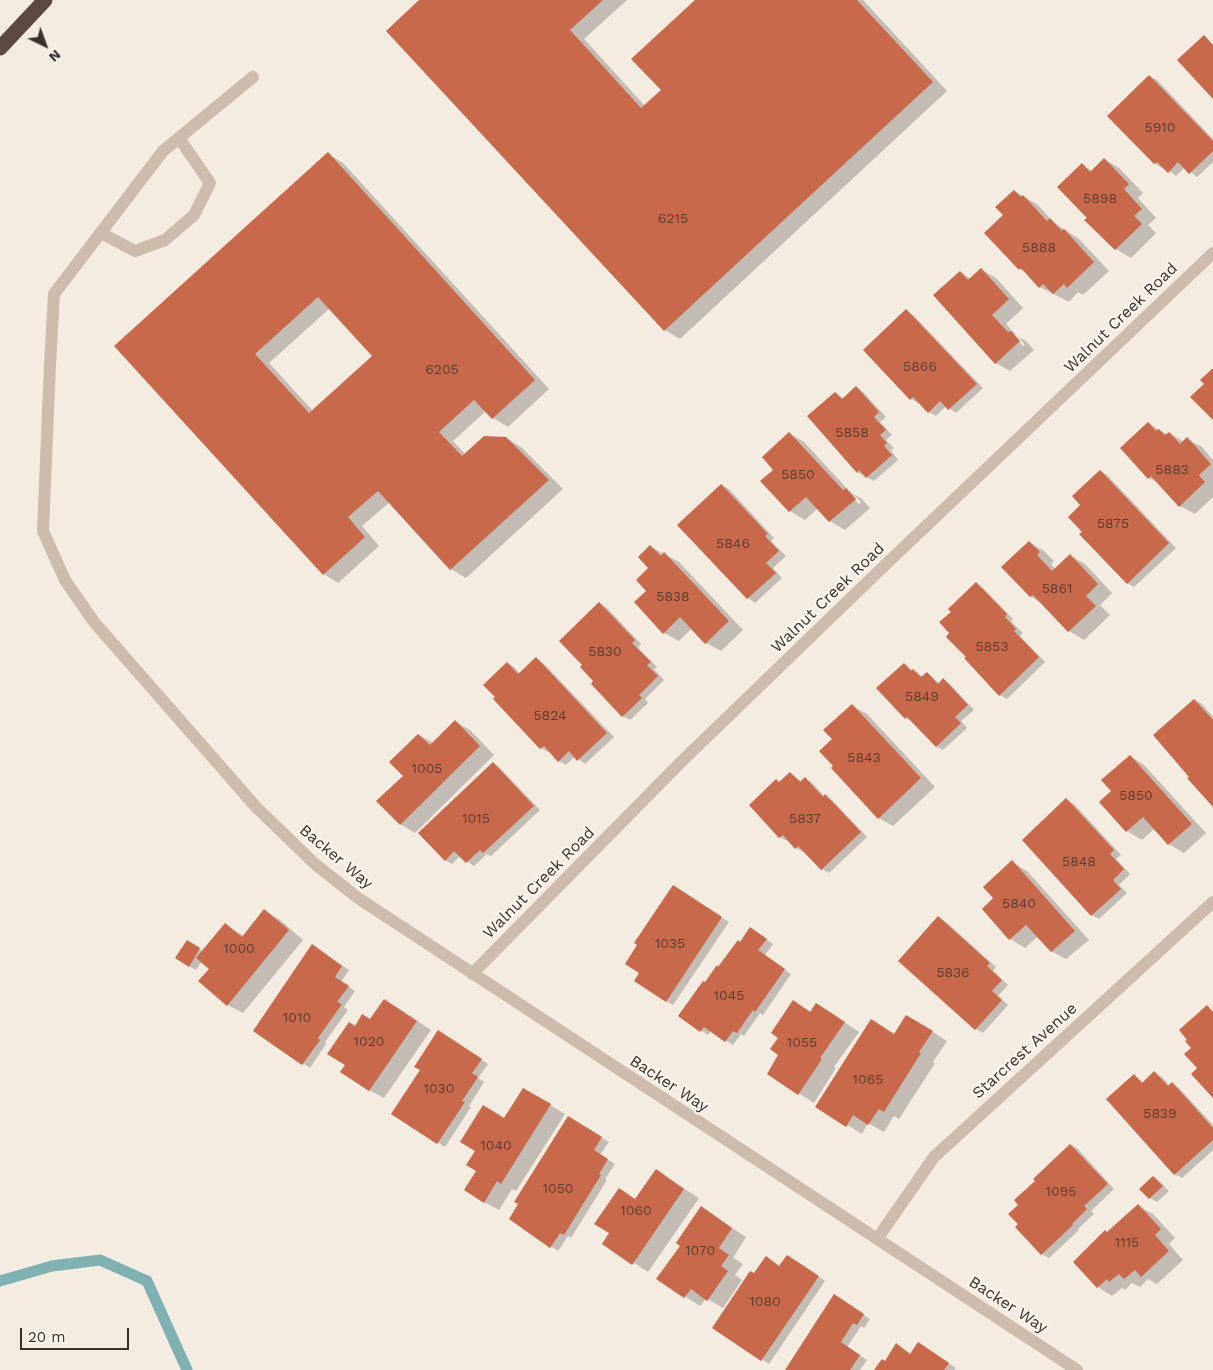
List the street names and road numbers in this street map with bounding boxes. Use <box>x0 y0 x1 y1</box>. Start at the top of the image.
street label: Walnut Creek Road <box>1060 259 1182 377</box>
street label: Walnut Creek Road <box>767 539 889 657</box>
street label: Backer Way <box>295 821 377 893</box>
street label: Walnut Creek Road <box>479 823 599 943</box>
street label: Starcrest Avenue <box>969 999 1081 1103</box>
street label: Backer Way <box>626 1051 712 1117</box>
street label: Backer Way <box>965 1272 1051 1338</box>

